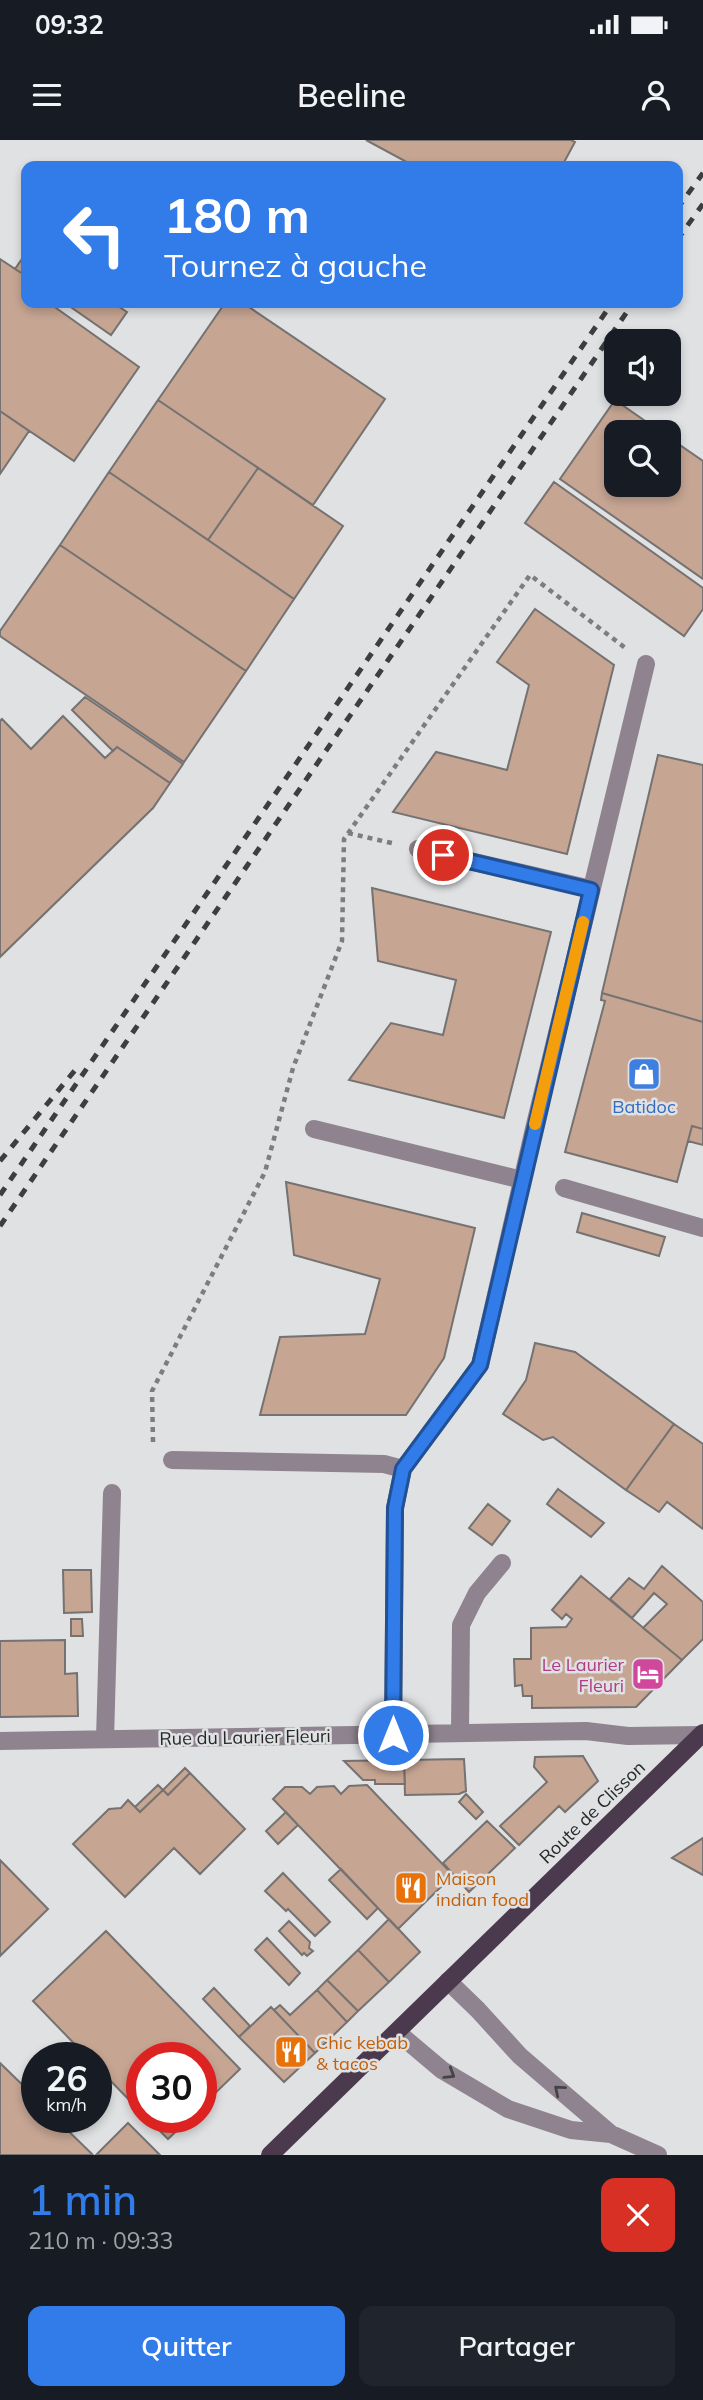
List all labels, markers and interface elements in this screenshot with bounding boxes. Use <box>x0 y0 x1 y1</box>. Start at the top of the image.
text: 09:32 <box>35 8 104 41</box>
text: Beeline <box>297 75 406 115</box>
icon: menu <box>28 76 66 114</box>
icon: person <box>637 76 675 114</box>
text: 180 m <box>164 184 310 245</box>
icon: left <box>49 189 140 280</box>
text: Tournez à gauche <box>164 245 427 285</box>
map controls <box>604 329 681 497</box>
button: sound <box>604 329 681 406</box>
button: search <box>604 420 681 497</box>
pin <box>413 825 473 885</box>
icon: arrive <box>424 836 462 874</box>
shop icon: Batidoc <box>625 1055 663 1093</box>
place label: Batidoc <box>612 1095 676 1118</box>
place label: Le Laurier Fleuri <box>542 1653 624 1697</box>
hotel icon: Le Laurier Fleuri <box>629 1655 667 1693</box>
position arrow <box>356 1698 430 1772</box>
street label: Rue du Laurier Fleuri <box>159 1724 331 1750</box>
street label: Route de Clisson <box>534 1756 650 1868</box>
place label: Maison indian food <box>436 1867 529 1911</box>
restaurant icon: Maison indian food <box>392 1869 430 1907</box>
place label: Chic kebab & tacos <box>316 2031 408 2075</box>
restaurant icon: Chic kebab & tacos <box>272 2033 310 2071</box>
speed limit sign: 30 <box>126 2042 217 2133</box>
text: 26 <box>45 2056 88 2100</box>
one-way arrow <box>442 2066 455 2079</box>
one-way arrow <box>555 2086 568 2098</box>
text: km/h <box>46 2093 87 2116</box>
text: 1 min <box>28 2173 137 2226</box>
button: close <box>601 2178 675 2252</box>
text: 210 m · 09:33 <box>28 2226 173 2255</box>
button: Quitter <box>28 2306 345 2386</box>
button: Partager <box>359 2306 675 2386</box>

